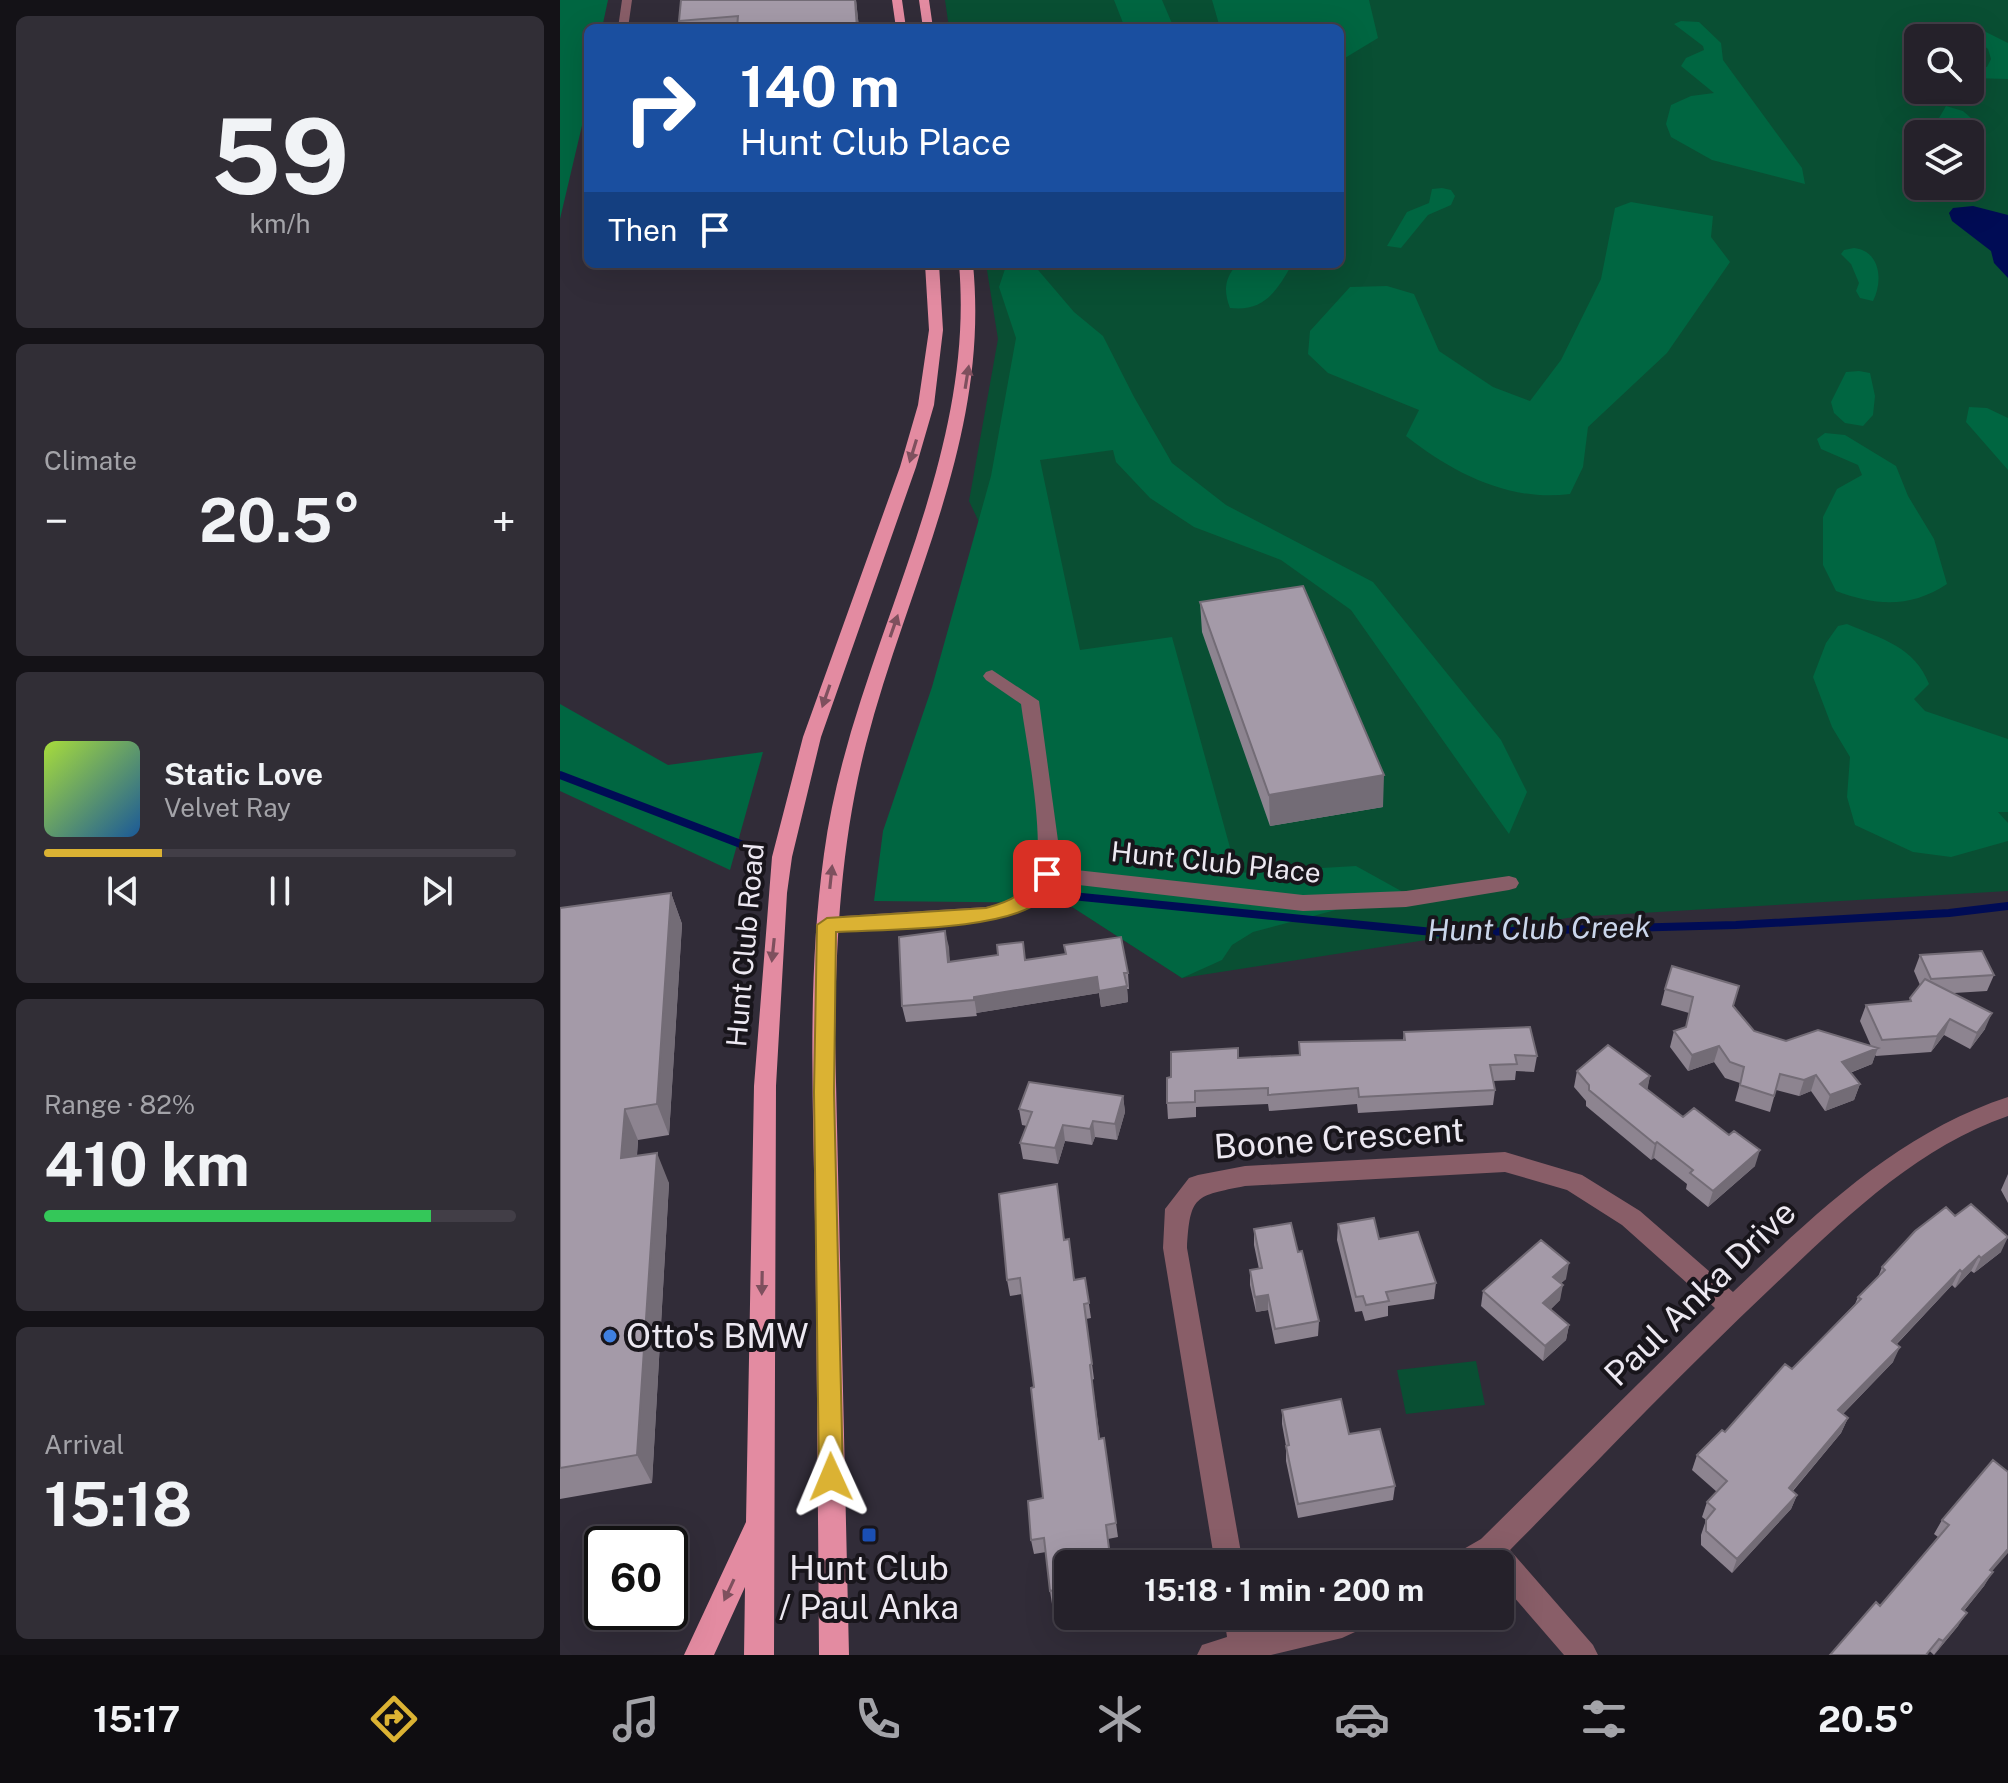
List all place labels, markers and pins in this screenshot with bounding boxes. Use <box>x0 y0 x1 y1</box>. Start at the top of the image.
pin <box>1013 840 1081 908</box>
place label: Otto's BMW <box>626 1316 809 1356</box>
marker: Otto's BMW <box>601 1327 619 1345</box>
marker: Hunt Club / Paul Anka <box>860 1526 878 1544</box>
place label: Hunt Club / Paul Anka <box>779 1548 959 1627</box>

